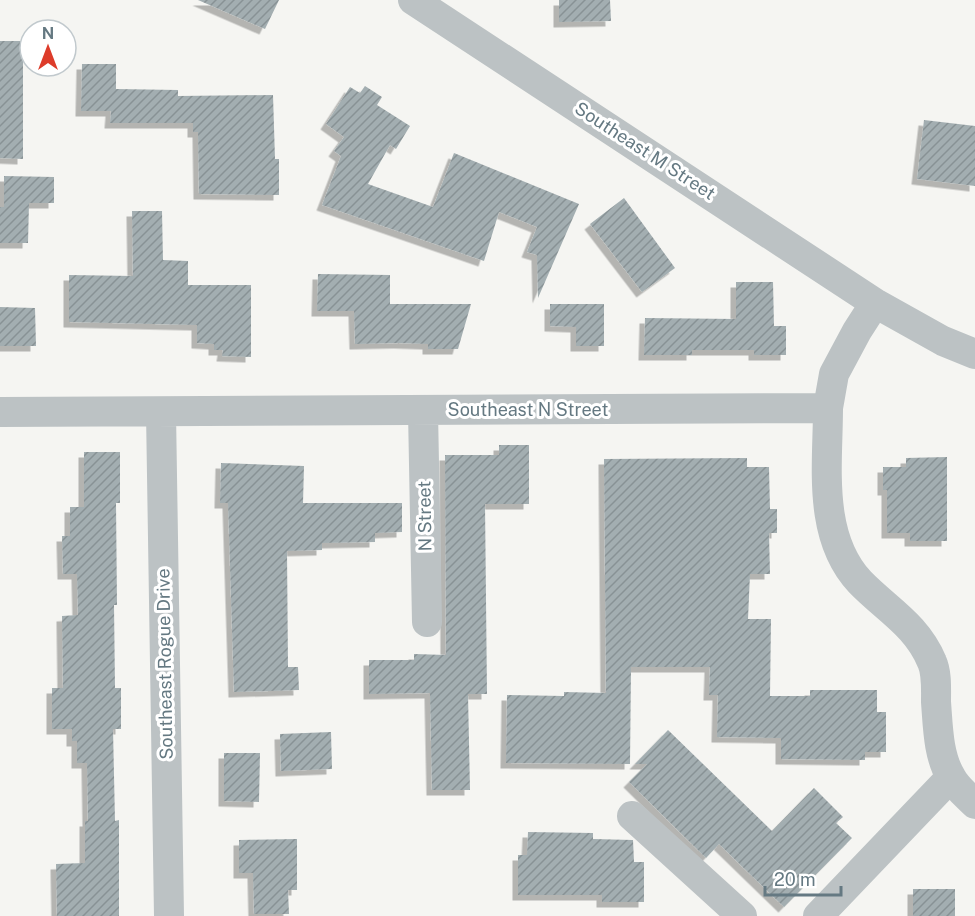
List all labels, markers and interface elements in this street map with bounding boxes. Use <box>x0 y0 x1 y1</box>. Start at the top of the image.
north arrow <box>18 18 78 78</box>
text: N <box>42 24 54 43</box>
street label: Southeast M Street <box>571 97 719 204</box>
street label: Southeast N Street <box>448 399 608 420</box>
street label: N Street <box>413 481 436 551</box>
street label: Southeast Rogue Drive <box>152 568 177 760</box>
scale bar <box>765 859 842 897</box>
text: 20 m <box>774 869 816 890</box>

